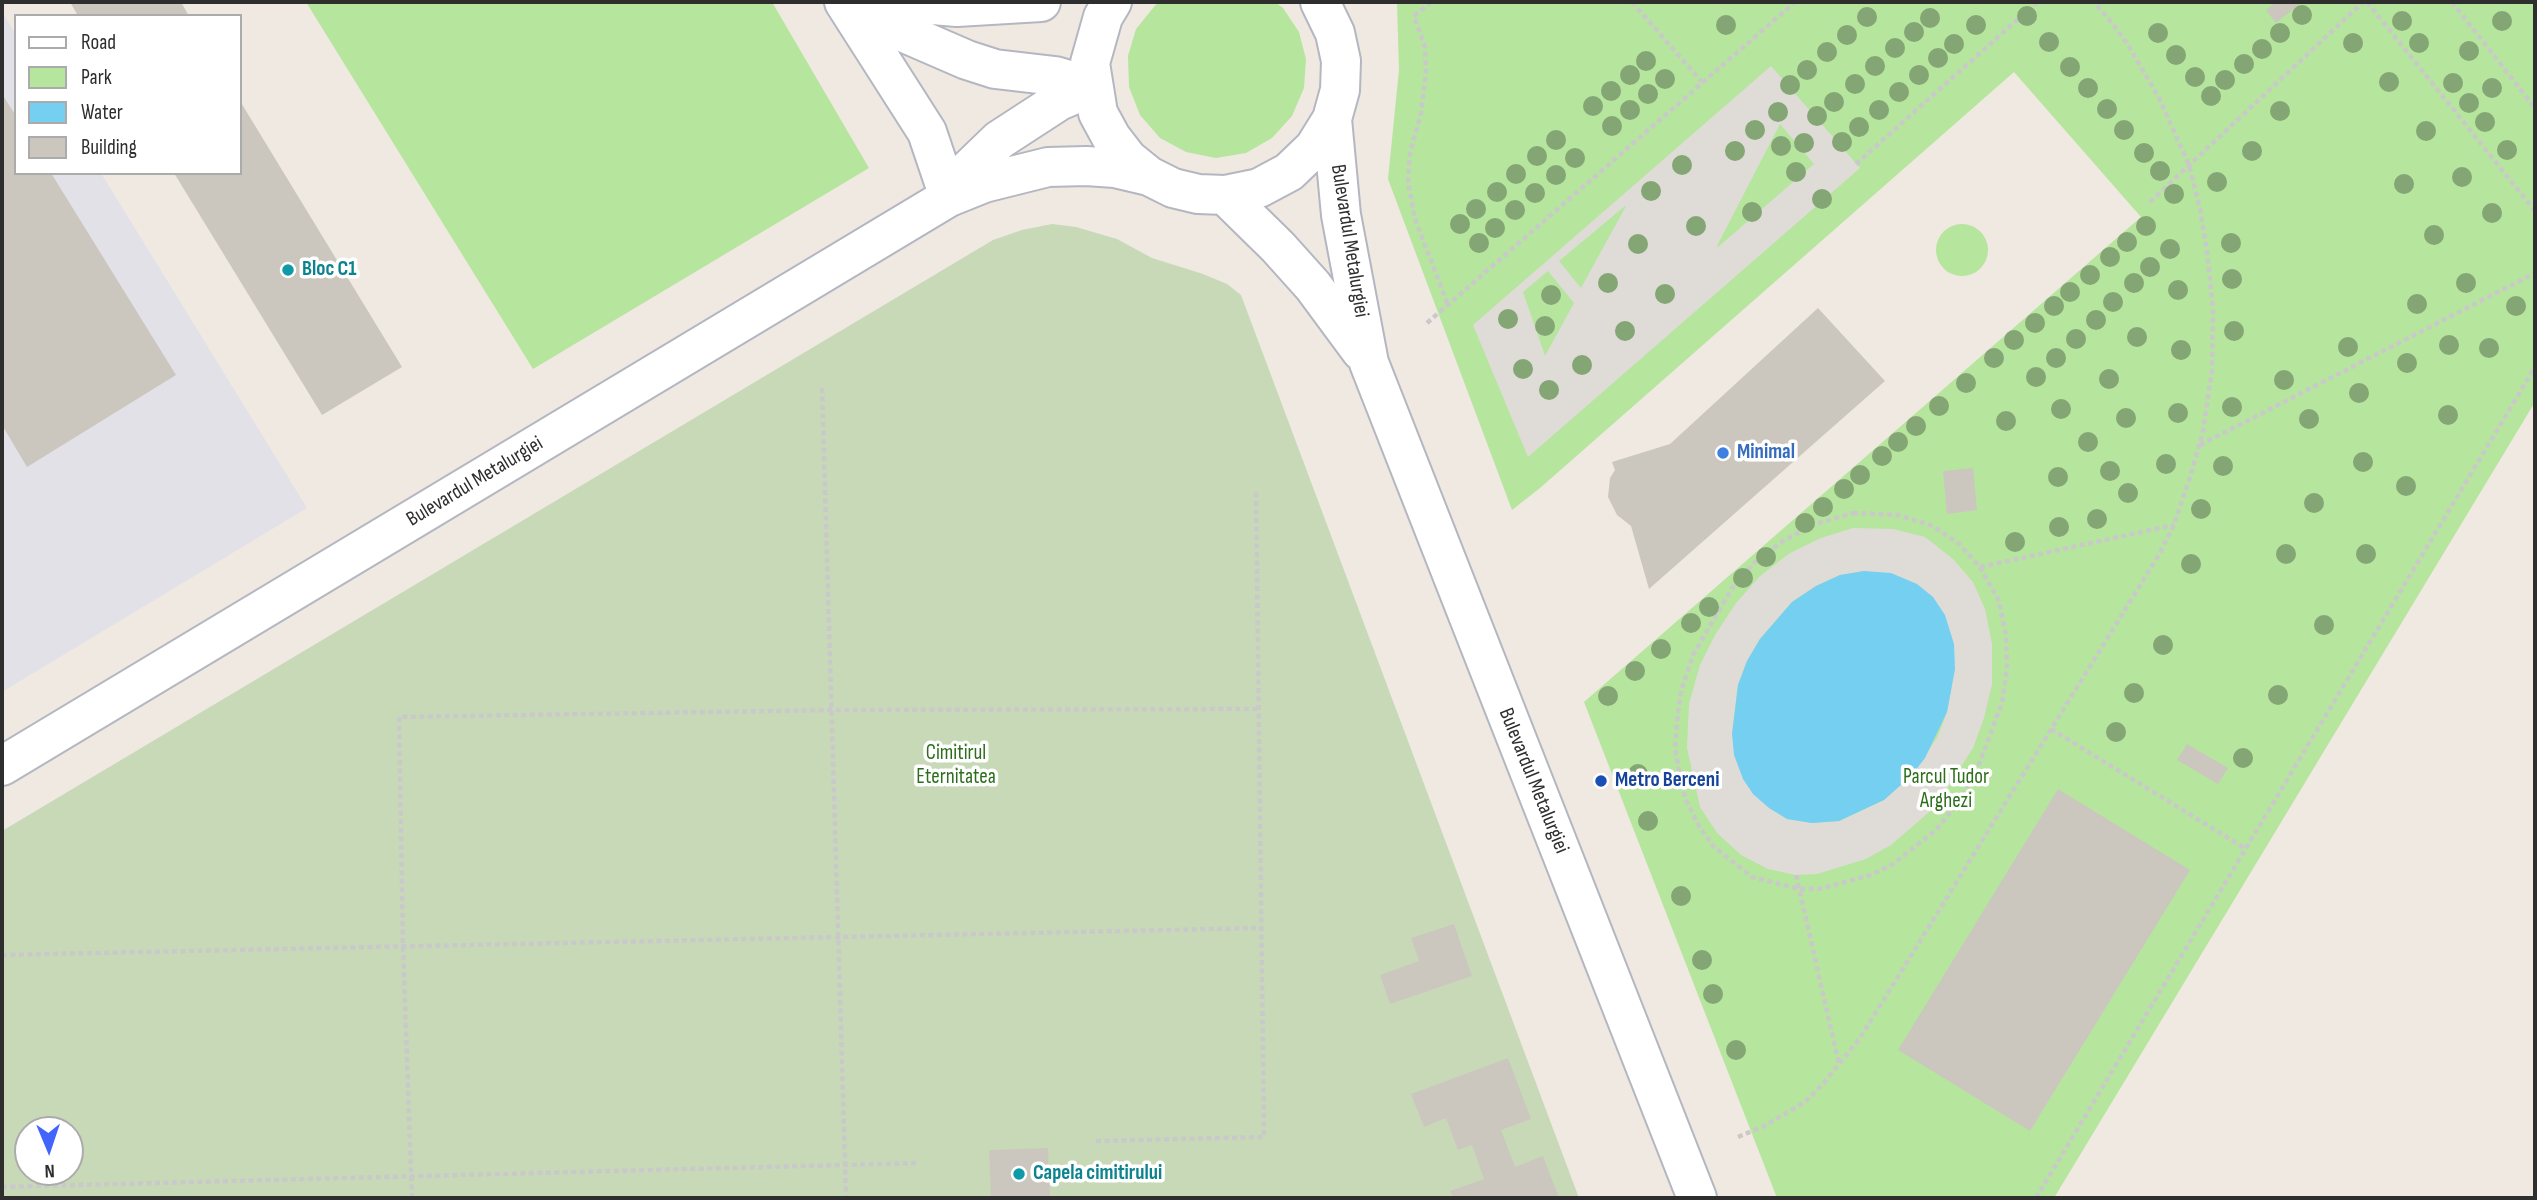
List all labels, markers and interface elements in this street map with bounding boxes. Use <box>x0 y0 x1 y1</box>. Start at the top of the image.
legend <box>14 14 242 175</box>
text: Road <box>81 30 116 55</box>
text: Park <box>81 65 112 90</box>
text: Water <box>81 100 123 125</box>
text: Building <box>81 135 137 160</box>
street label: Bulevardul Metalurgiei <box>1324 163 1374 319</box>
place label: Bloc C1 <box>302 257 357 283</box>
marker: Bloc C1 <box>280 262 296 278</box>
street label: Bulevardul Metalurgiei <box>402 431 548 533</box>
place label: Minimal <box>1737 440 1795 466</box>
marker: Minimal <box>1715 445 1731 461</box>
street label: Bulevardul Metalurgiei <box>1492 705 1574 857</box>
park label: Cimitirul Eternitatea <box>916 741 996 791</box>
park label: Parcul Tudor Arghezi <box>1903 765 1989 815</box>
place label: Metro Berceni <box>1615 768 1719 794</box>
marker: Metro Berceni <box>1593 773 1609 789</box>
north arrow <box>14 1116 84 1186</box>
text: N <box>44 1159 55 1182</box>
place label: Capela cimitirului <box>1033 1161 1162 1187</box>
marker: Capela cimitirului <box>1011 1166 1027 1182</box>

